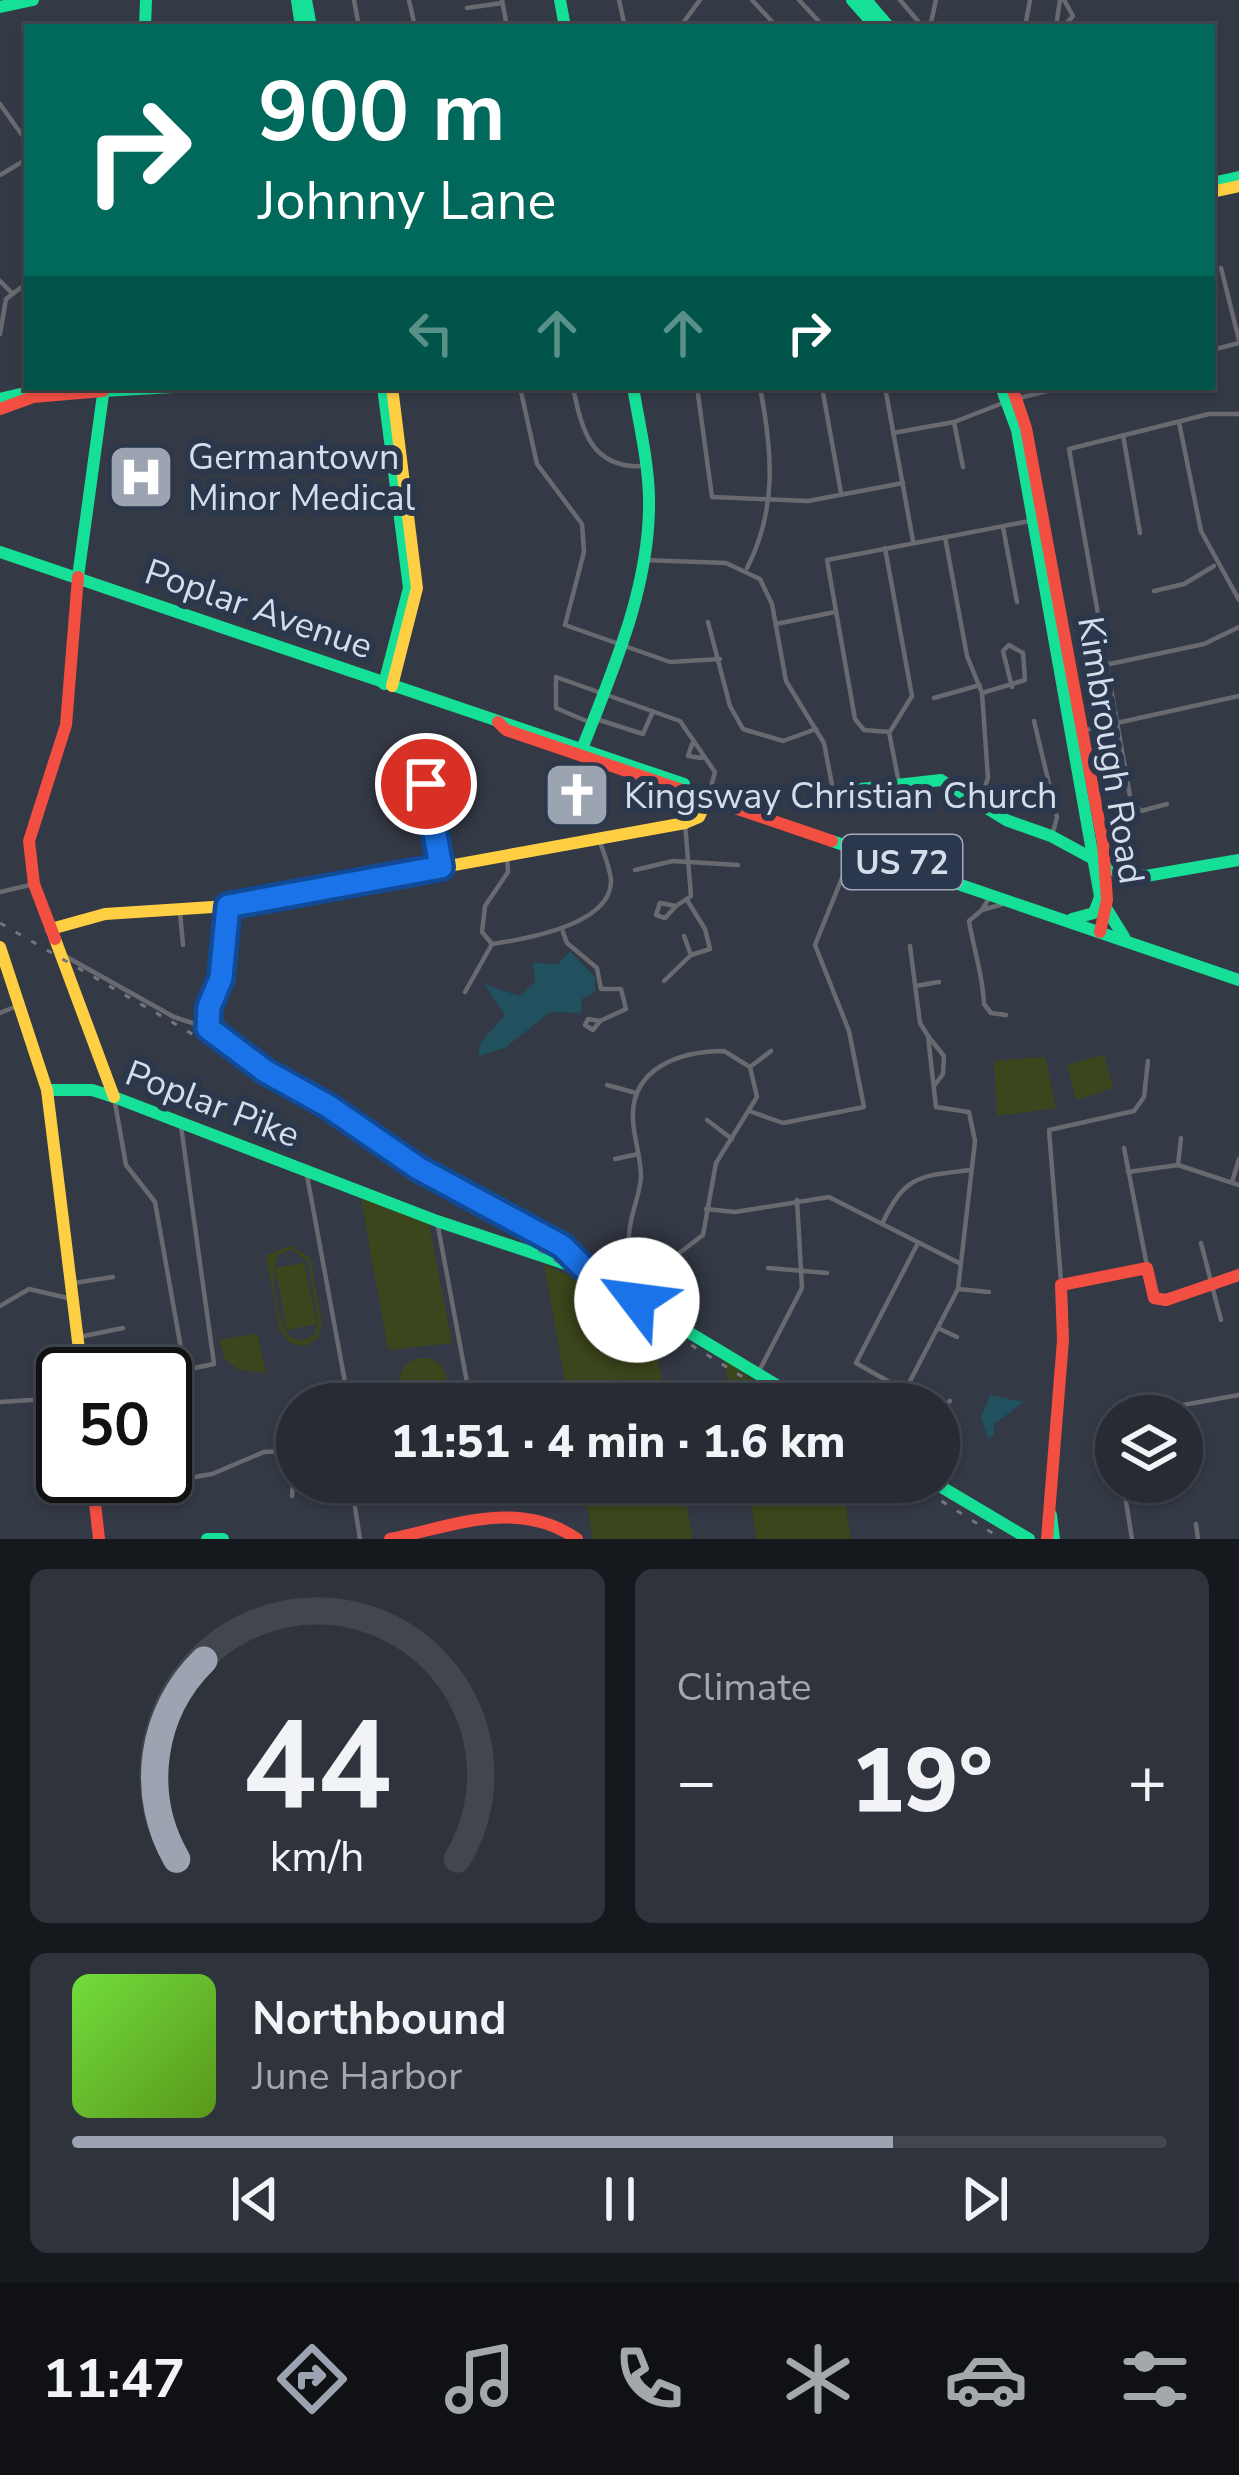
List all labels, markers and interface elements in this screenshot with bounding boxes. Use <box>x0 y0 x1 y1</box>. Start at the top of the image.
text: 900 m <box>258 55 506 170</box>
icon: right <box>60 72 216 228</box>
text: Johnny Lane <box>258 164 556 238</box>
icon: left <box>398 300 464 366</box>
icon: ahead <box>524 300 590 366</box>
icon: ahead <box>650 300 716 366</box>
icon: right <box>776 300 842 366</box>
place label: Germantown Minor Medical <box>188 433 416 523</box>
hospital icon: Germantown Minor Medical <box>106 442 176 512</box>
street label: Poplar Avenue <box>138 548 379 671</box>
street label: Kimbrough Road <box>1065 613 1156 887</box>
pin <box>375 733 477 835</box>
icon: arrive <box>393 751 459 817</box>
church icon: Kingsway Christian Church <box>542 760 612 830</box>
place label: Kingsway Christian Church <box>624 772 1057 821</box>
road number: US 72 <box>842 835 962 889</box>
street label: Poplar Pike <box>118 1049 307 1160</box>
position arrow <box>574 1237 700 1363</box>
speed limit sign: 50 <box>36 1347 192 1503</box>
map controls <box>1095 1395 1203 1503</box>
button: layers <box>1095 1395 1203 1503</box>
text: 11:51 · 4 min · 1.6 km <box>391 1412 845 1473</box>
text: Climate <box>677 1661 812 1714</box>
text: 44 <box>242 1682 392 1852</box>
text: 19° <box>850 1720 993 1843</box>
text: − <box>677 1737 716 1827</box>
text: + <box>1127 1737 1167 1827</box>
text: km/h <box>270 1828 365 1886</box>
text: Northbound <box>252 1989 506 2050</box>
text: June Harbor <box>252 2050 462 2103</box>
icon: previous <box>222 2166 288 2232</box>
icon: pause <box>587 2166 653 2232</box>
icon: next <box>952 2166 1018 2232</box>
icon: directions <box>270 2337 354 2421</box>
icon: music <box>438 2337 522 2421</box>
icon: phone <box>607 2337 691 2421</box>
icon: climate <box>776 2337 860 2421</box>
icon: car <box>944 2337 1028 2421</box>
icon: filters <box>1113 2337 1197 2421</box>
text: 11:47 <box>42 2342 185 2416</box>

